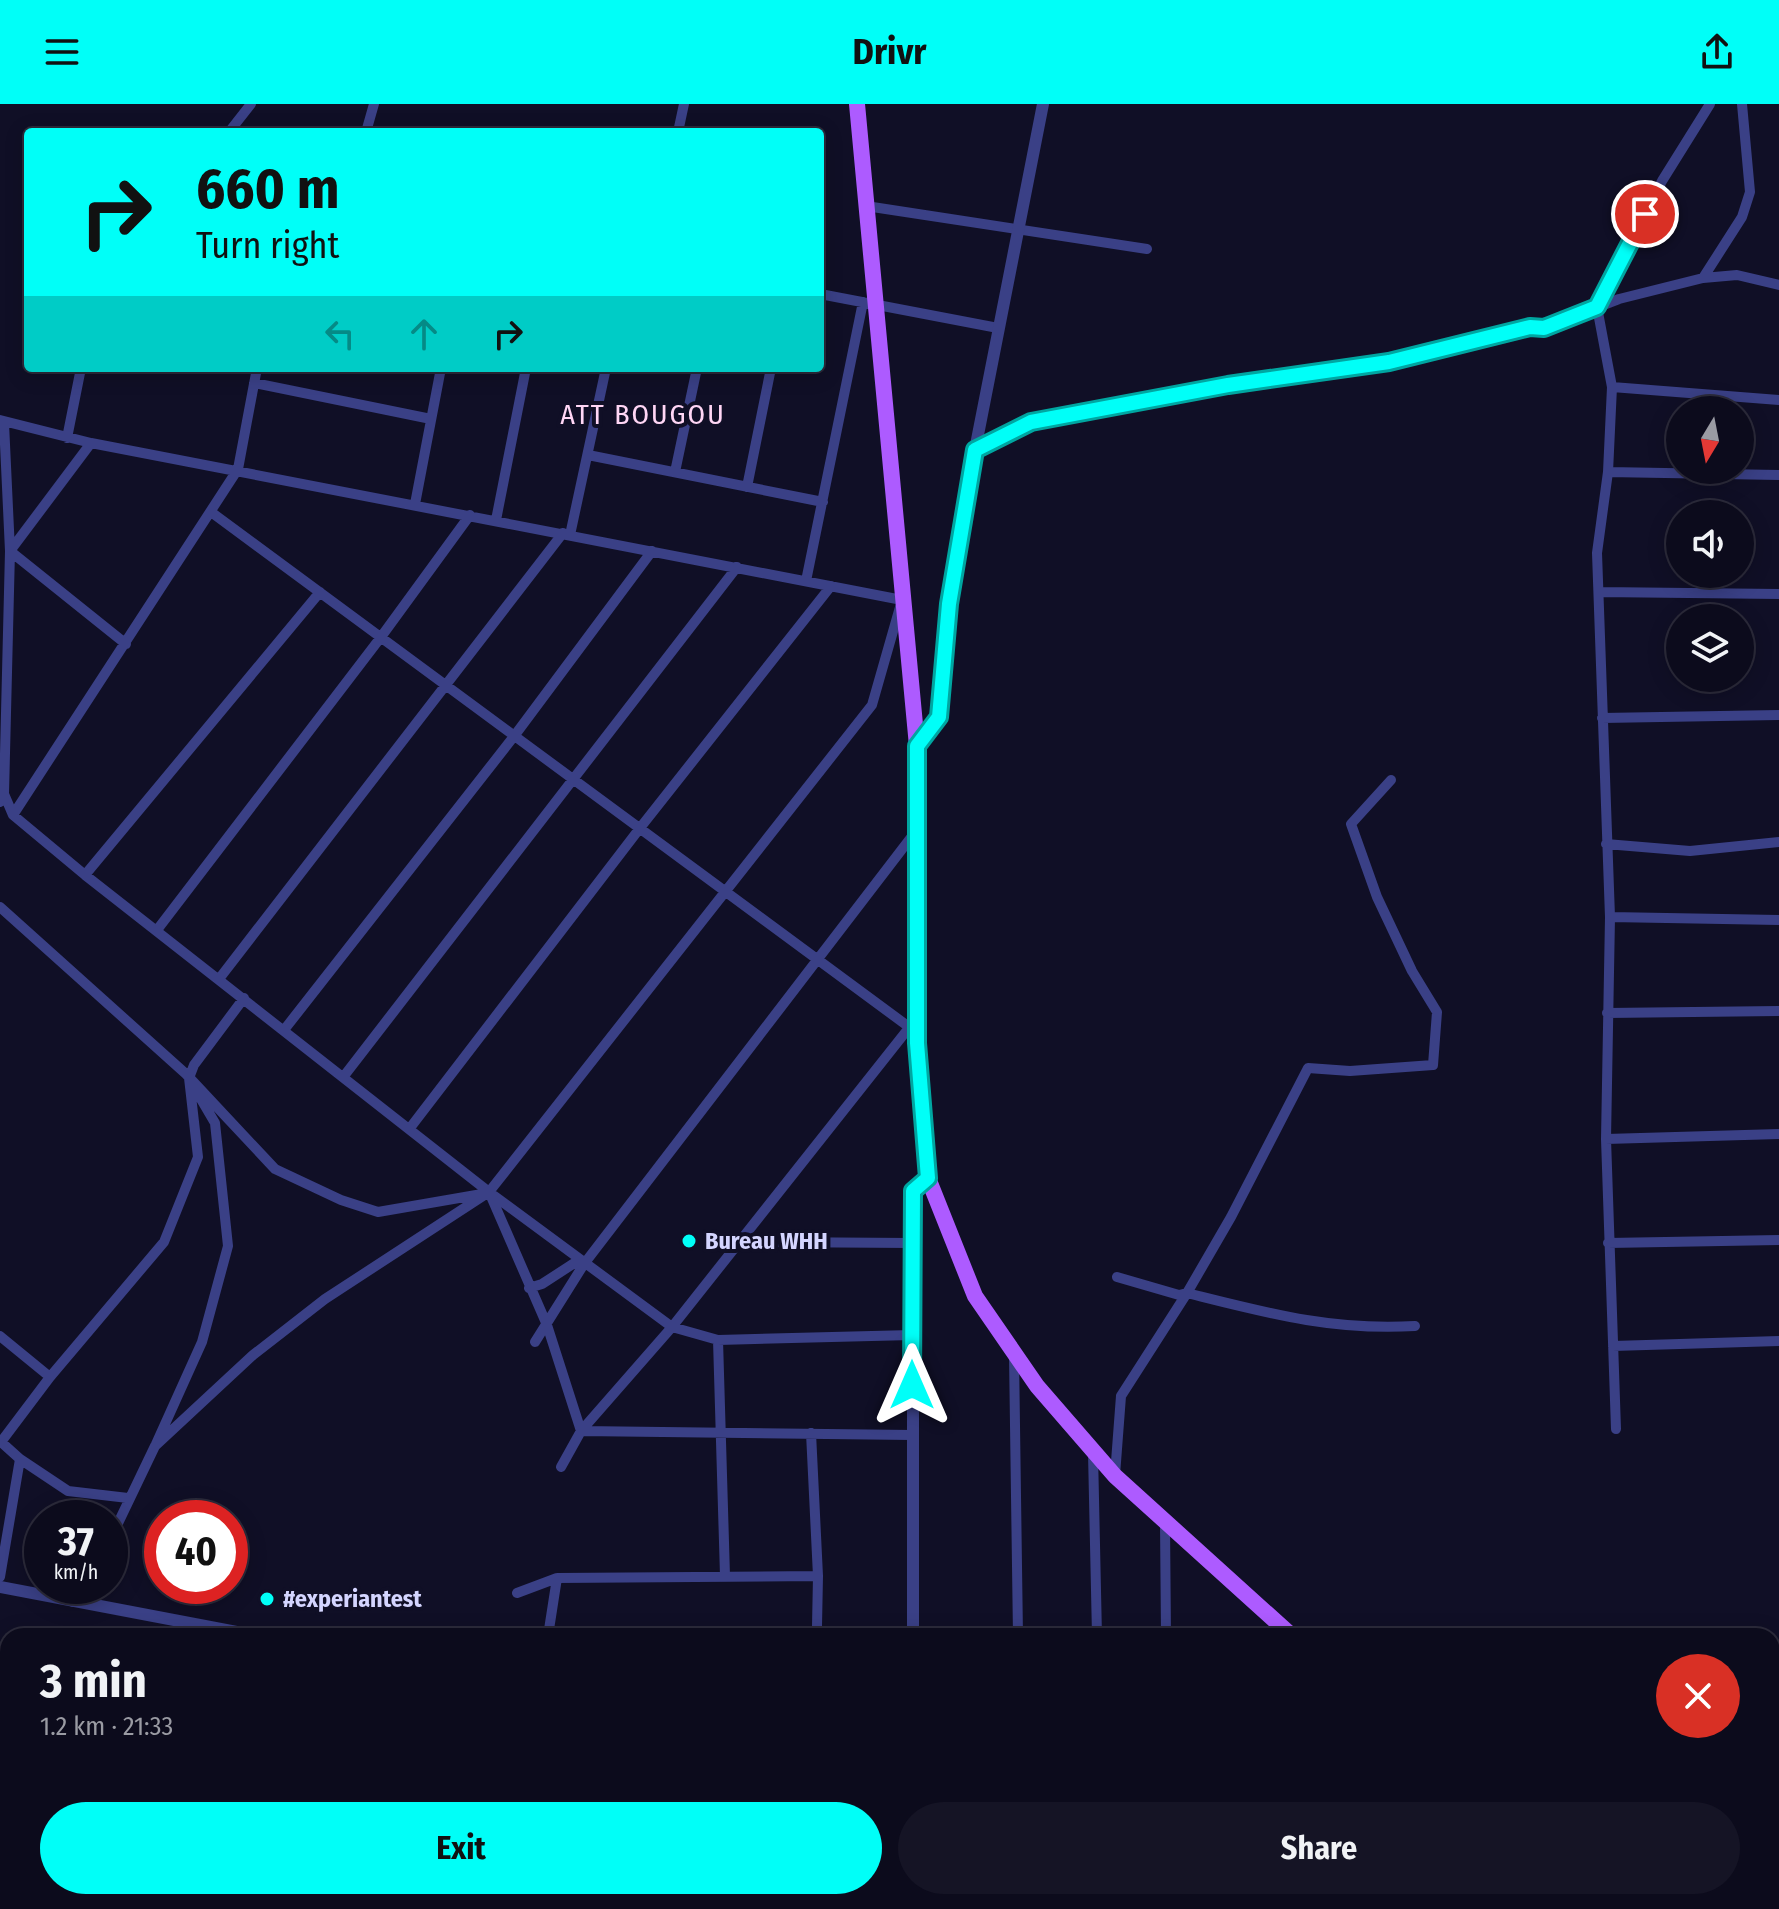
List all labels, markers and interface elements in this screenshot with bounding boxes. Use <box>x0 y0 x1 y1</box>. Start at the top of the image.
icon: menu <box>40 30 84 74</box>
text: Drivr <box>852 30 927 74</box>
icon: share <box>1695 30 1739 74</box>
text: 660 m <box>196 156 340 223</box>
icon: right <box>64 160 168 264</box>
pin <box>1611 180 1679 248</box>
icon: arrive <box>1623 192 1667 236</box>
text: Turn right <box>196 224 339 268</box>
icon: left <box>318 312 362 356</box>
icon: ahead <box>402 312 446 356</box>
icon: right <box>486 312 530 356</box>
north arrow <box>1666 396 1754 484</box>
map controls <box>1666 396 1754 692</box>
district label: ATT BOUGOU <box>560 398 726 431</box>
button: sound <box>1666 500 1754 588</box>
button: layers <box>1666 604 1754 692</box>
place label: Bureau WHH <box>705 1227 828 1255</box>
marker: Bureau WHH <box>680 1232 698 1250</box>
position arrow <box>870 1343 954 1427</box>
speed limit sign: 40 <box>144 1500 248 1604</box>
text: 37 <box>58 1518 94 1566</box>
text: km/h <box>54 1560 98 1584</box>
place label: #experiantest <box>283 1585 422 1613</box>
marker: #experiantest <box>258 1590 276 1608</box>
text: 3 min <box>40 1652 147 1710</box>
button: close <box>1656 1654 1740 1738</box>
text: 1.2 km · 21:33 <box>40 1711 173 1742</box>
button: Exit <box>40 1802 882 1894</box>
button: Share <box>898 1802 1740 1894</box>

